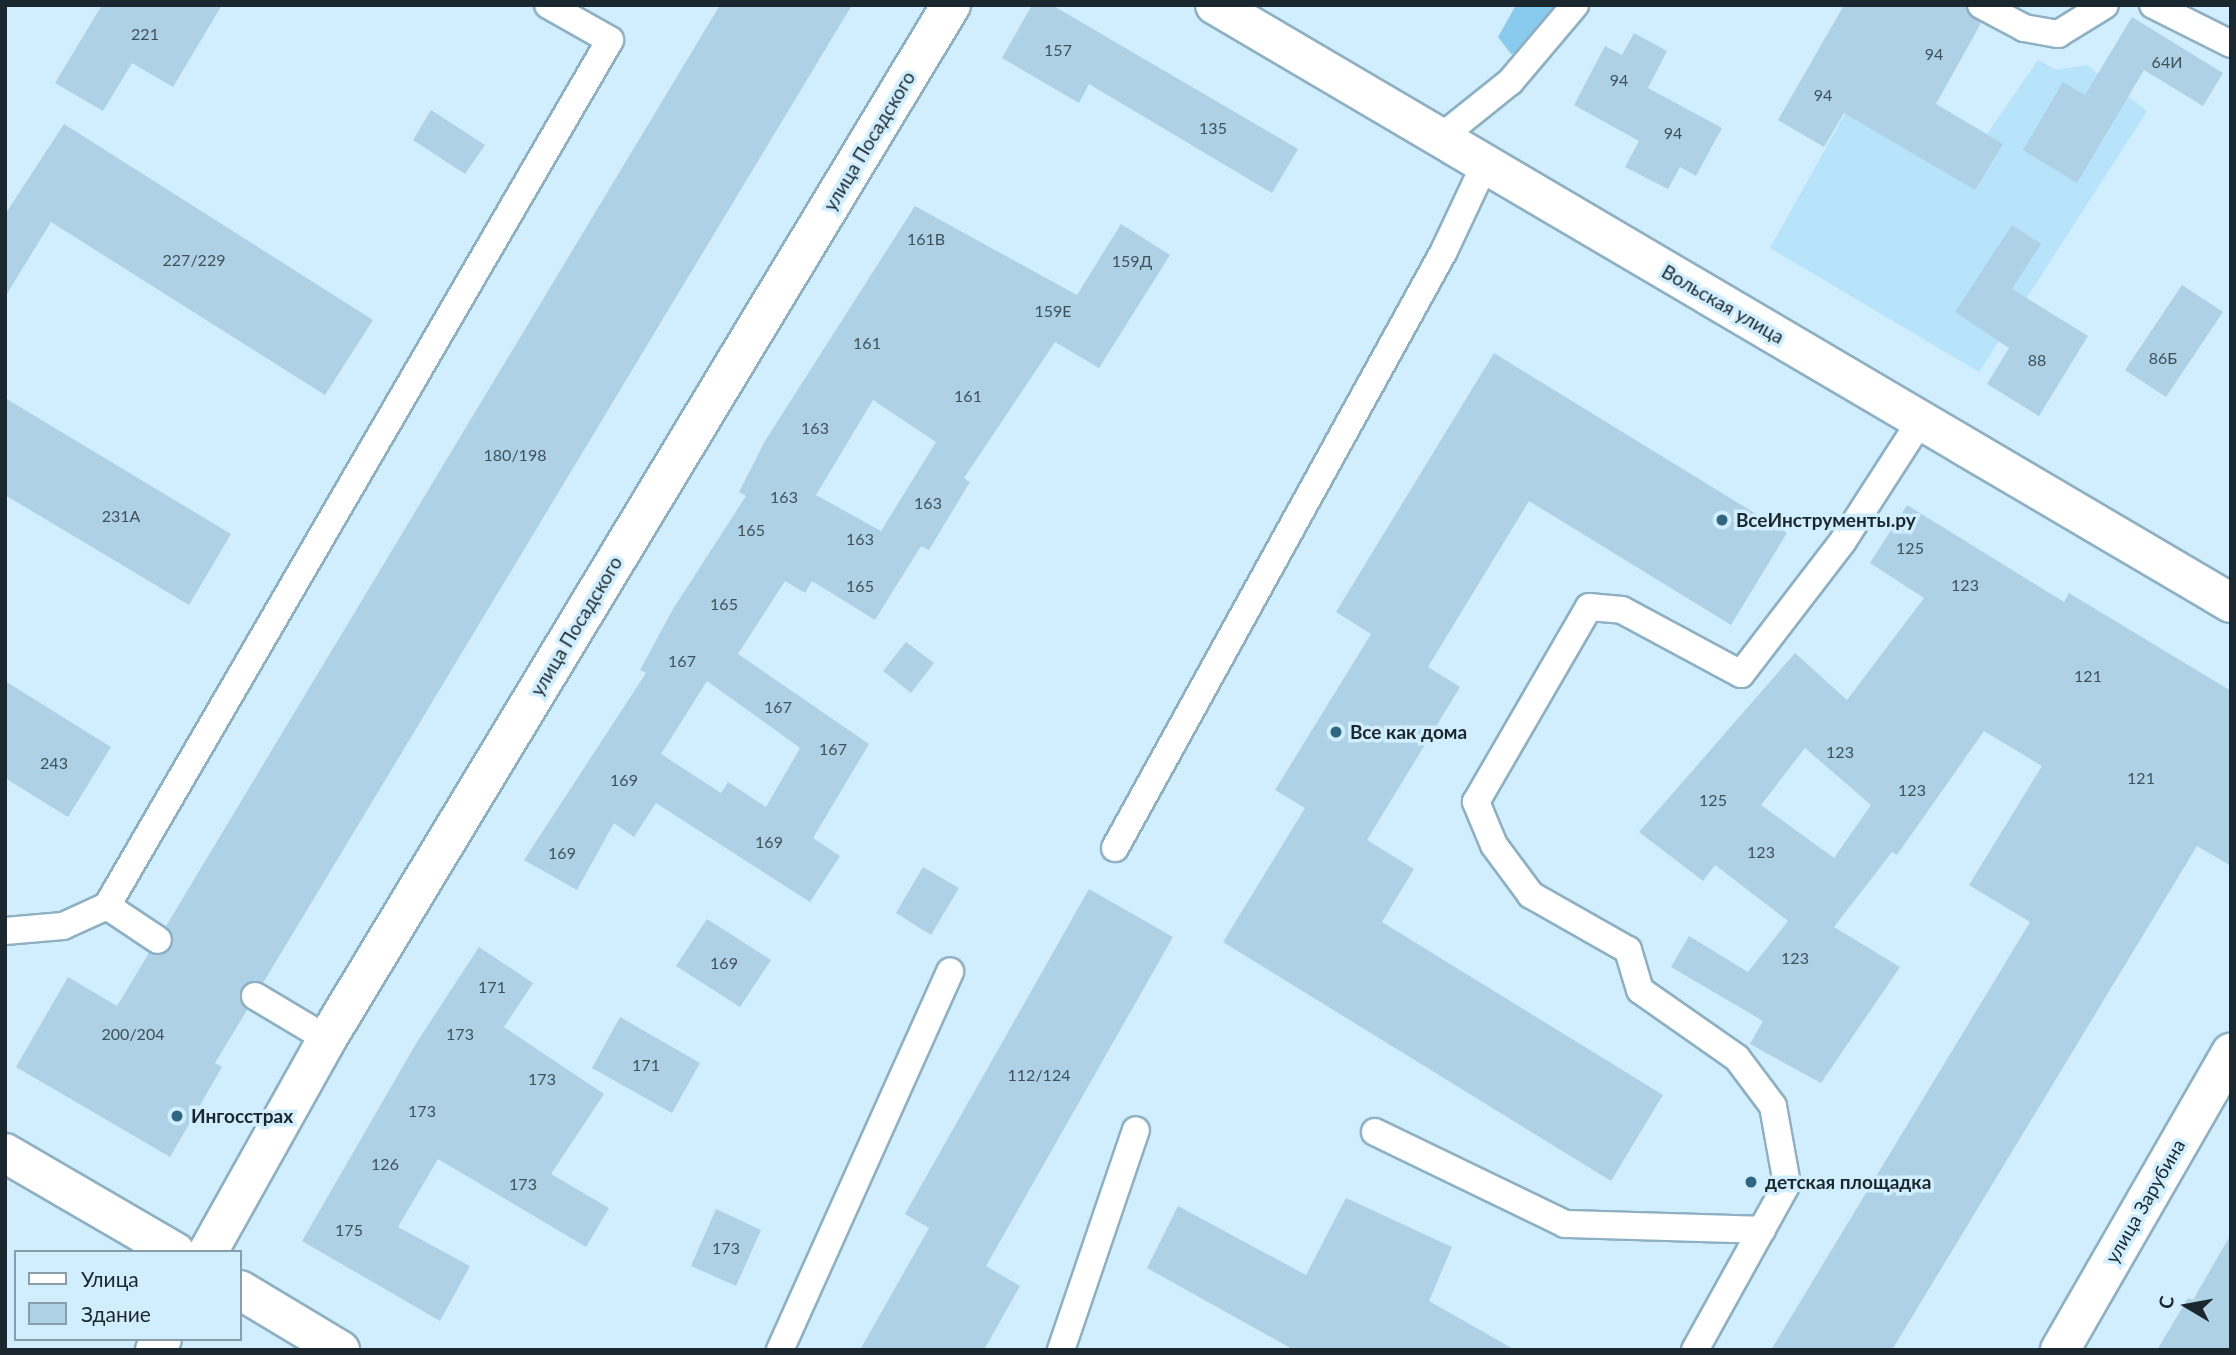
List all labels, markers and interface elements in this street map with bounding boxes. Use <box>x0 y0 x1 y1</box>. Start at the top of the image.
house number: 221 <box>131 24 159 44</box>
house number: 157 <box>1044 40 1072 60</box>
house number: 94 <box>1925 44 1943 64</box>
house number: 64И <box>2152 52 2182 72</box>
street label: улица Посадского <box>818 67 920 215</box>
house number: 94 <box>1610 70 1628 90</box>
house number: 94 <box>1814 85 1832 105</box>
house number: 135 <box>1199 118 1227 138</box>
house number: 94 <box>1664 123 1682 143</box>
house number: 161В <box>907 229 945 249</box>
house number: 227/229 <box>163 250 225 270</box>
house number: 159Д <box>1112 251 1152 271</box>
street label: Вольская улица <box>1658 260 1788 348</box>
house number: 159Е <box>1034 301 1072 321</box>
house number: 161 <box>853 333 881 353</box>
house number: 86Б <box>2149 348 2177 368</box>
house number: 88 <box>2028 350 2046 370</box>
house number: 161 <box>954 386 982 406</box>
house number: 163 <box>801 418 829 438</box>
house number: 180/198 <box>484 445 546 465</box>
house number: 163 <box>770 487 798 507</box>
house number: 163 <box>914 493 942 513</box>
house number: 231А <box>102 506 140 526</box>
place label: ВсеИнструменты.ру <box>1736 509 1916 531</box>
marker: ВсеИнструменты.ру <box>1714 512 1730 528</box>
house number: 165 <box>737 520 765 540</box>
house number: 163 <box>846 529 874 549</box>
house number: 125 <box>1896 538 1924 558</box>
street label: улица Посадского <box>525 552 627 700</box>
house number: 123 <box>1951 575 1979 595</box>
house number: 165 <box>846 576 874 596</box>
house number: 165 <box>710 594 738 614</box>
house number: 167 <box>668 651 696 671</box>
house number: 121 <box>2074 666 2102 686</box>
house number: 167 <box>764 697 792 717</box>
place label: Все как дома <box>1350 721 1467 743</box>
marker: Все как дома <box>1328 724 1344 740</box>
house number: 167 <box>819 739 847 759</box>
house number: 123 <box>1826 742 1854 762</box>
house number: 243 <box>40 753 68 773</box>
house number: 121 <box>2127 768 2155 788</box>
house number: 169 <box>610 770 638 790</box>
house number: 123 <box>1898 780 1926 800</box>
house number: 125 <box>1699 790 1727 810</box>
house number: 169 <box>755 832 783 852</box>
house number: 123 <box>1747 842 1775 862</box>
house number: 169 <box>548 843 576 863</box>
house number: 123 <box>1781 948 1809 968</box>
house number: 169 <box>710 953 738 973</box>
house number: 171 <box>478 977 506 997</box>
house number: 200/204 <box>102 1024 164 1044</box>
house number: 173 <box>446 1024 474 1044</box>
house number: 171 <box>632 1055 660 1075</box>
house number: 112/124 <box>1008 1065 1070 1085</box>
house number: 173 <box>528 1069 556 1089</box>
house number: 173 <box>408 1101 436 1121</box>
place label: Ингосстрах <box>191 1105 293 1127</box>
marker: Ингосстрах <box>169 1108 185 1124</box>
street label: улица Зарубина <box>2100 1135 2190 1267</box>
house number: 126 <box>371 1154 399 1174</box>
place label: детская площадка <box>1765 1171 1931 1193</box>
house number: 173 <box>509 1174 537 1194</box>
marker: детская площадка <box>1743 1174 1759 1190</box>
house number: 175 <box>335 1220 363 1240</box>
house number: 173 <box>712 1238 740 1258</box>
legend <box>14 1250 242 1341</box>
text: Улица <box>81 1266 139 1291</box>
north arrow <box>2152 1271 2222 1341</box>
text: С <box>2153 1294 2178 1310</box>
text: Здание <box>81 1301 151 1326</box>

